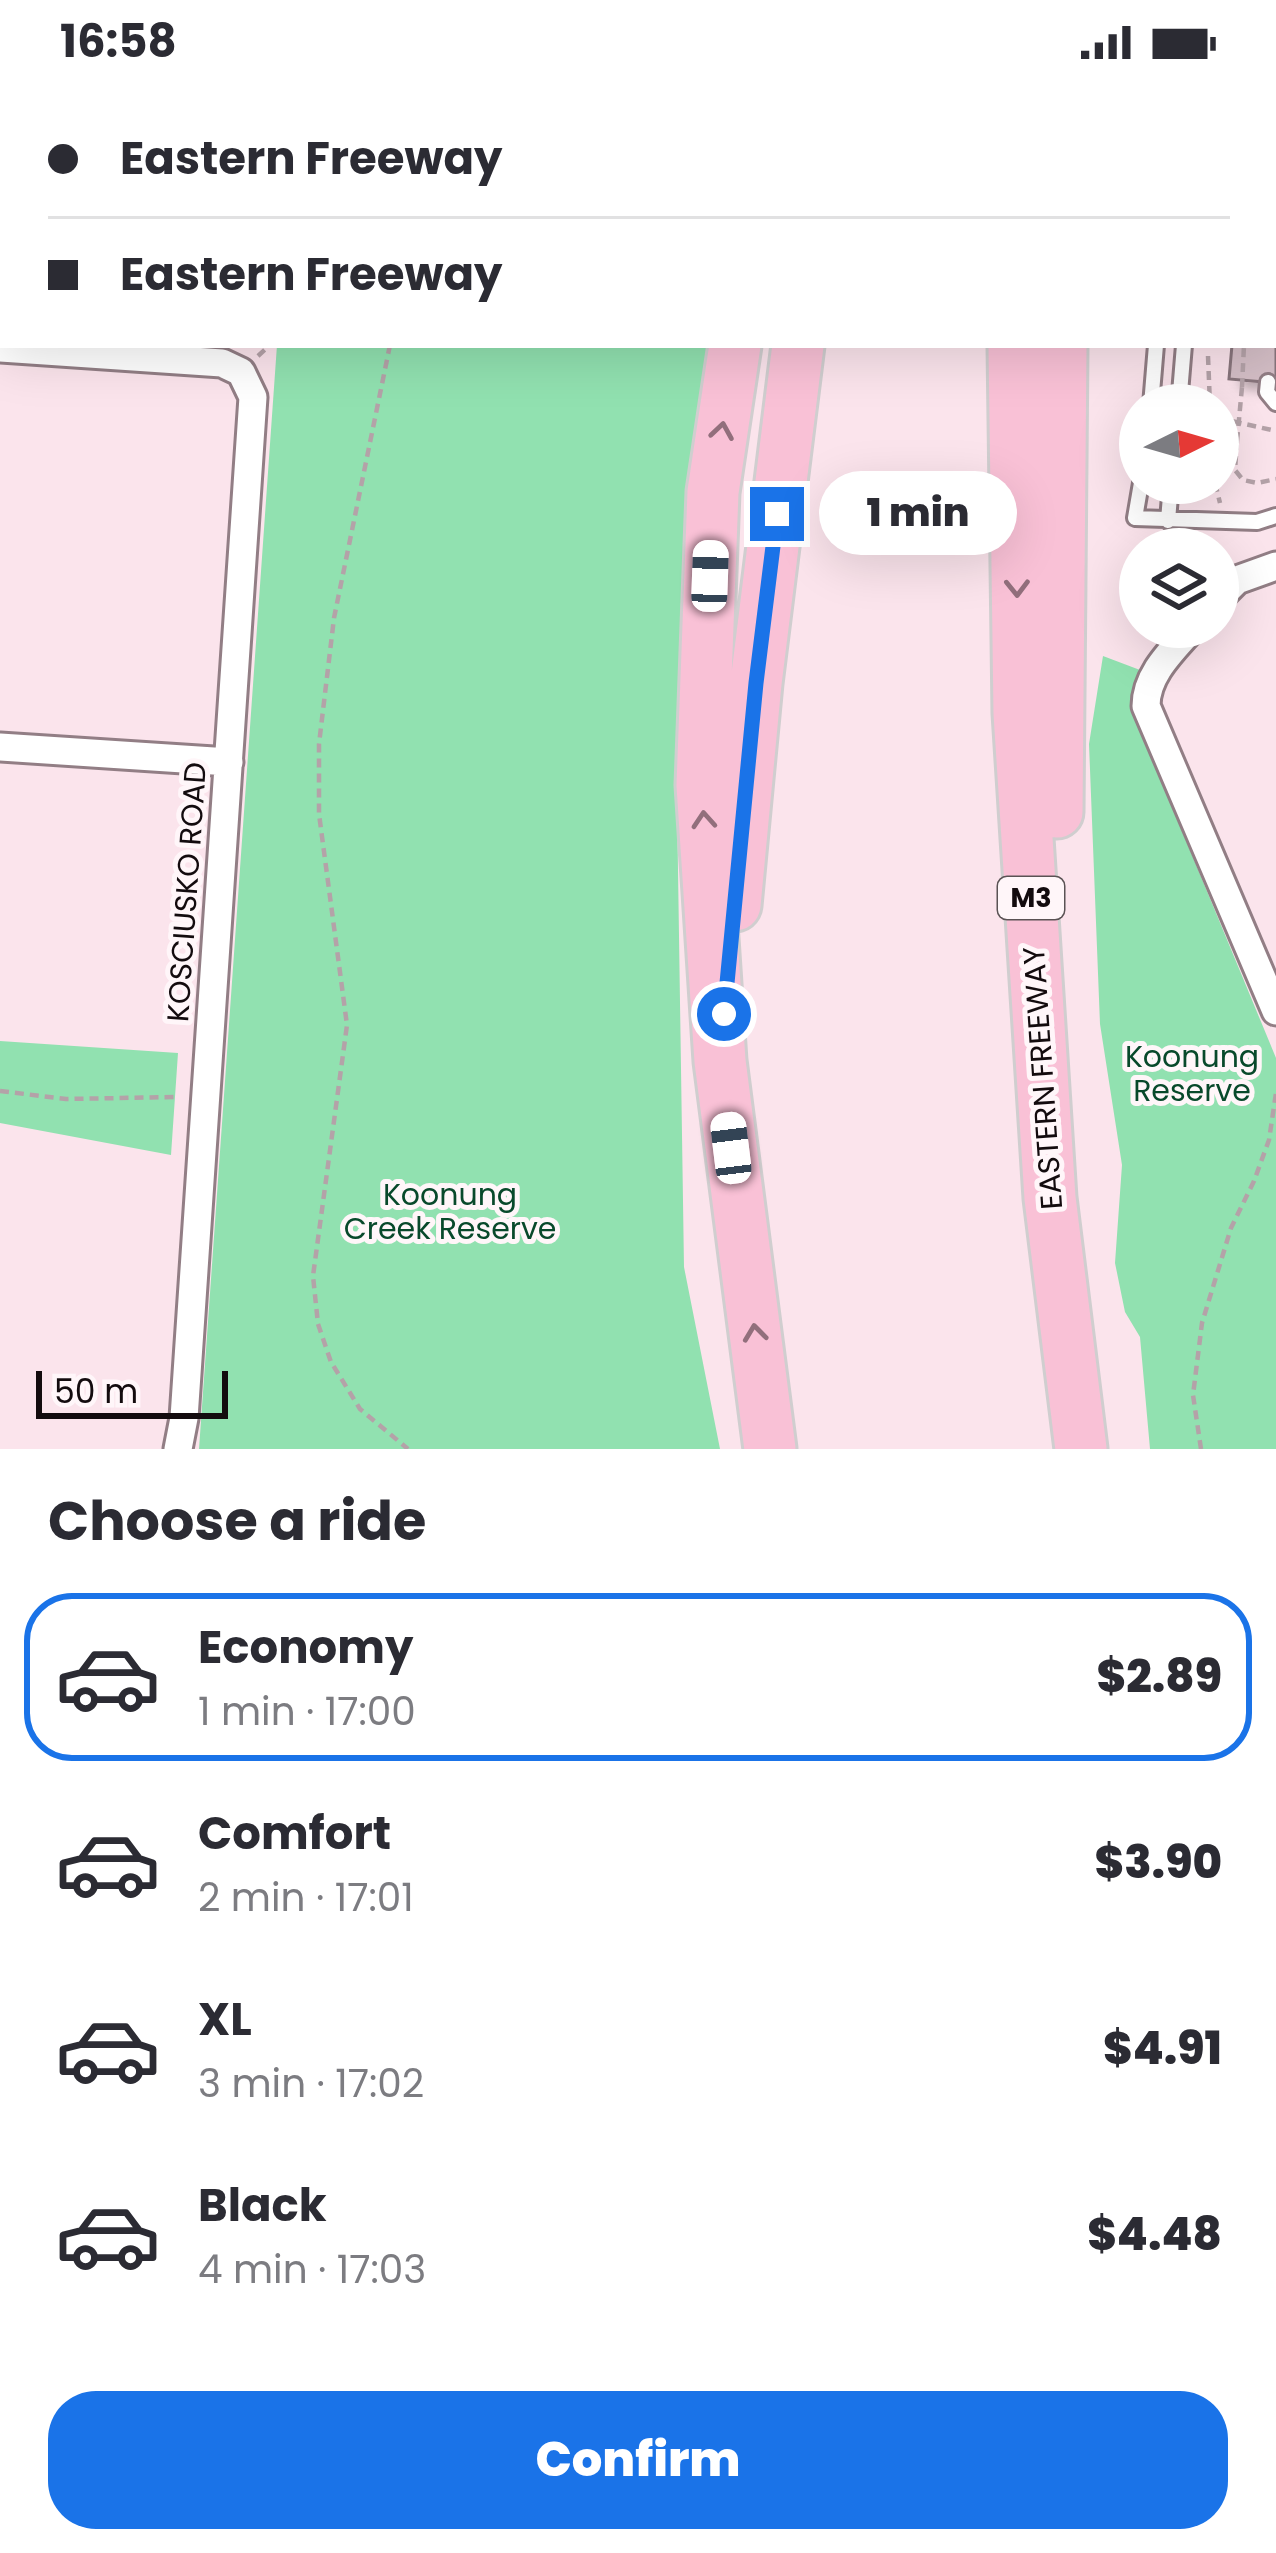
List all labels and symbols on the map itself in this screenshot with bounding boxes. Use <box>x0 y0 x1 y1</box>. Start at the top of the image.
north arrow <box>1119 384 1239 504</box>
one-way arrow <box>708 421 734 440</box>
callout: 1 min <box>819 472 1017 556</box>
route end <box>750 487 804 541</box>
car <box>691 539 729 613</box>
one-way arrow <box>1004 579 1030 598</box>
street label: KOSCIUSKO ROAD <box>156 761 217 1023</box>
one-way arrow <box>691 810 717 829</box>
road number: M3 <box>998 877 1064 919</box>
street label: EASTERN FREEWAY <box>1012 945 1073 1211</box>
route start <box>697 987 751 1041</box>
park label: Koonung Reserve <box>1125 1035 1259 1112</box>
car <box>709 1110 753 1186</box>
park label: Koonung Creek Reserve <box>344 1173 556 1250</box>
one-way arrow <box>743 1323 769 1343</box>
scale bar <box>36 1365 228 1418</box>

